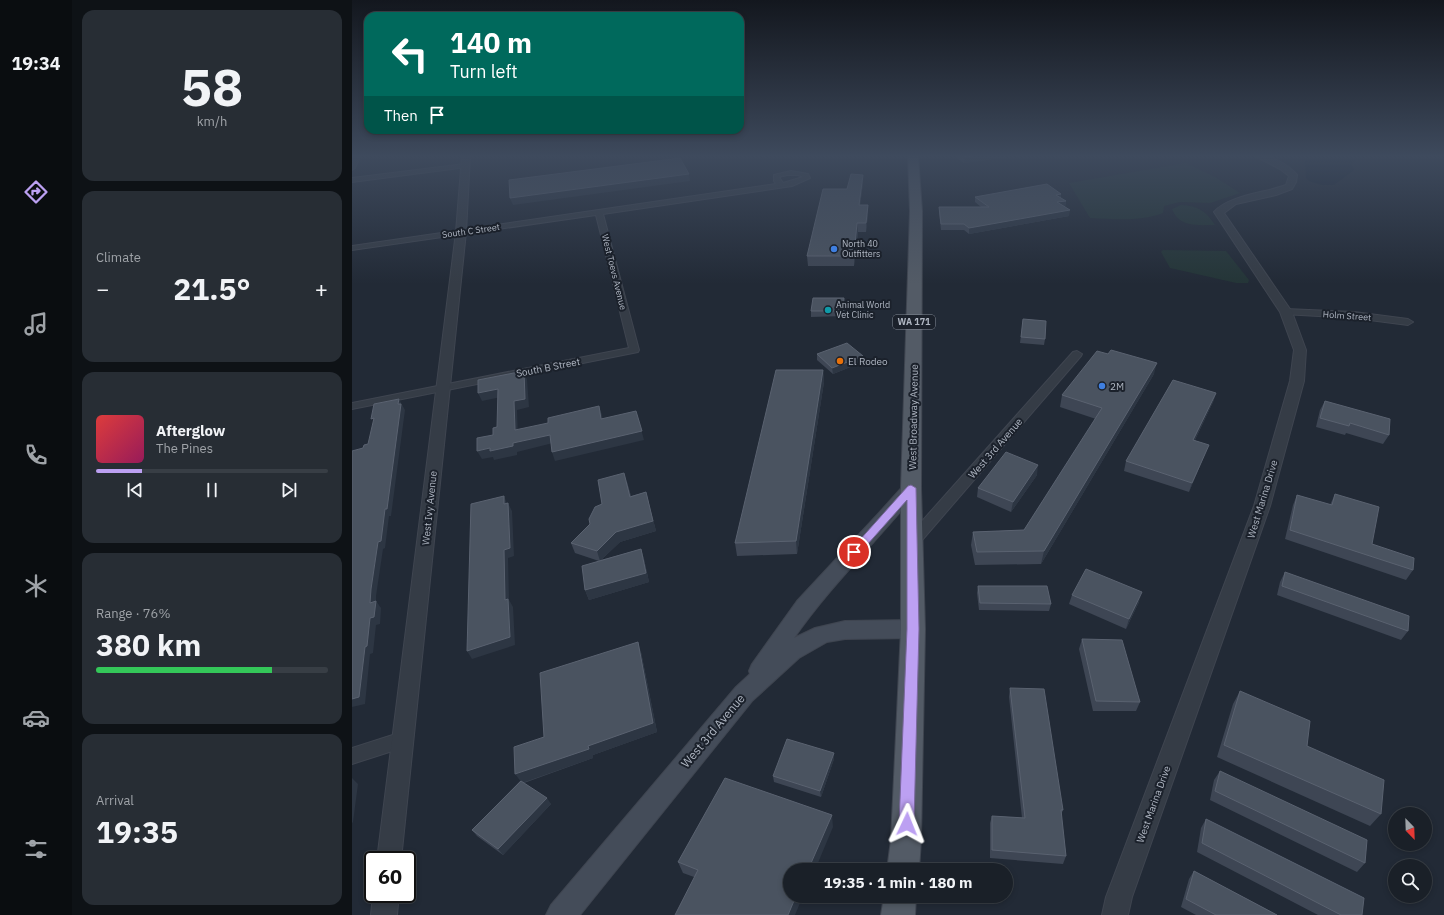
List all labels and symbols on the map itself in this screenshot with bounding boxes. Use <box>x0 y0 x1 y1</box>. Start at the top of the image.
street label: South C Street <box>441 221 501 240</box>
street label: West Toevs Avenue <box>600 233 629 311</box>
place label: North 40 Outfitters <box>842 238 880 259</box>
marker: North 40 Outfitters <box>829 244 839 254</box>
place label: Animal World Vet Clinic <box>836 299 890 320</box>
marker: Animal World Vet Clinic <box>823 305 833 315</box>
street label: Holm Street <box>1322 308 1372 323</box>
road number: WA 171 <box>893 315 935 329</box>
street label: South B Street <box>515 355 582 380</box>
place label: El Rodeo <box>848 355 888 368</box>
marker: El Rodeo <box>835 356 845 366</box>
street label: West Broadway Avenue <box>906 364 921 470</box>
place label: 2M <box>1110 380 1124 393</box>
marker: 2M <box>1097 381 1107 391</box>
street label: West 3rd Avenue <box>966 415 1026 481</box>
street label: West Marina Drive <box>1244 458 1281 540</box>
street label: West Ivy Avenue <box>419 470 440 546</box>
pin <box>837 535 871 569</box>
street label: West 3rd Avenue <box>678 691 748 770</box>
street label: West Marina Drive <box>1133 763 1174 845</box>
position arrow <box>886 803 928 845</box>
north arrow <box>1388 807 1432 851</box>
speed limit sign: 60 <box>364 851 416 903</box>

